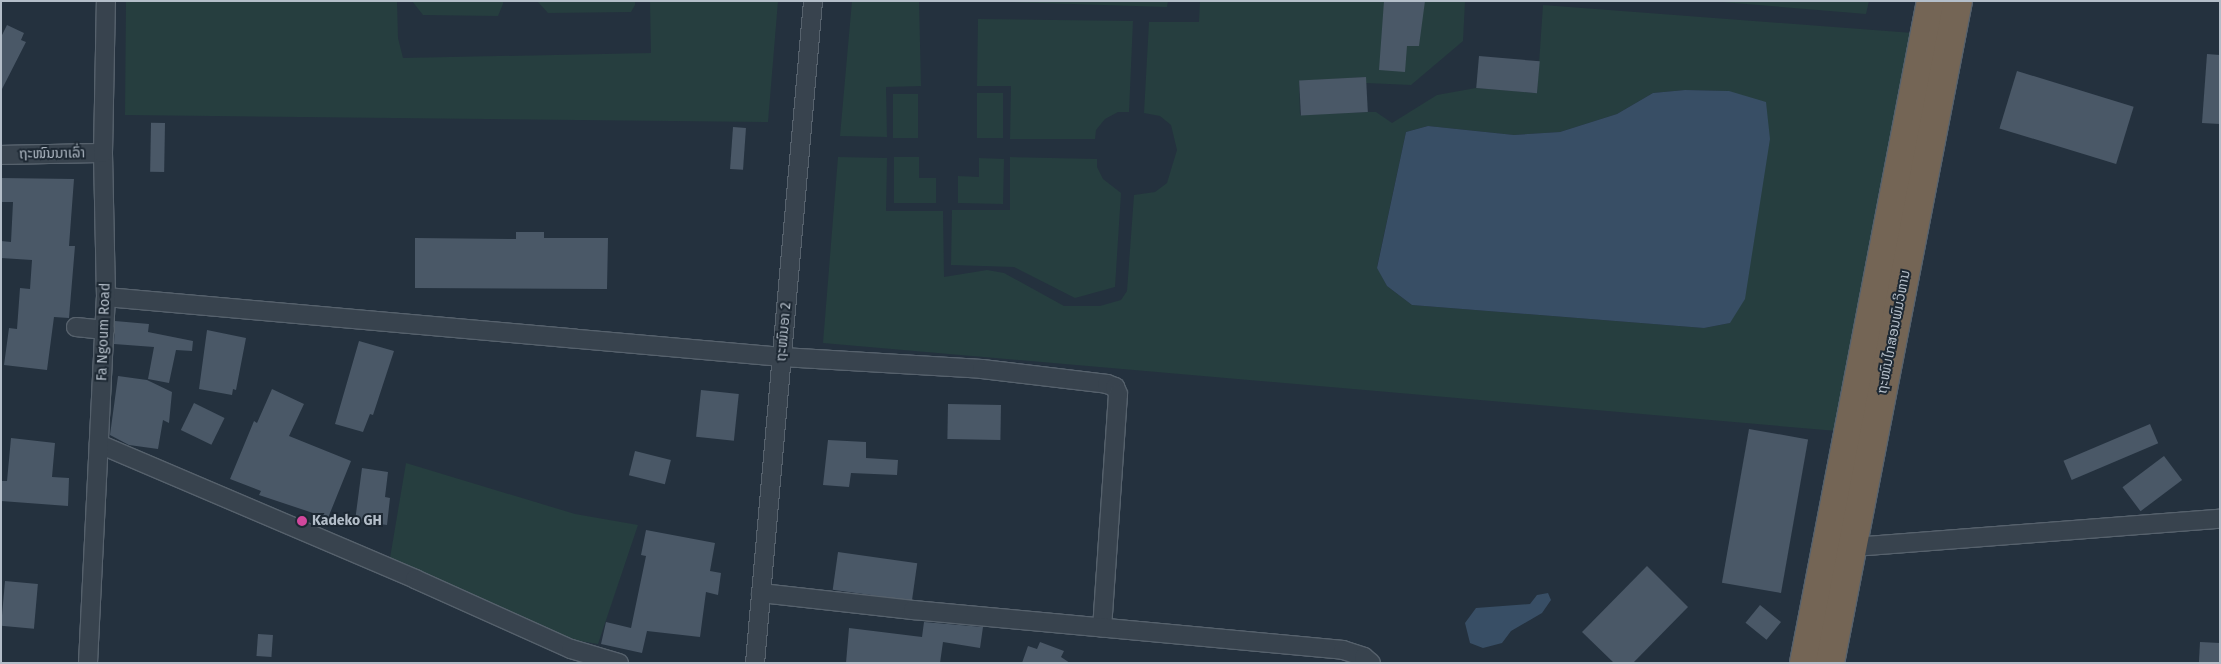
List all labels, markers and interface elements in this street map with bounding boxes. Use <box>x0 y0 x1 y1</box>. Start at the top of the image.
street label: ຖະໜົນນາເລົ່າ <box>19 145 85 163</box>
street label: ຖະໜົນໄກສອນພົມວິຫານ <box>1874 269 1914 395</box>
street label: Fa Ngoum Road <box>94 283 114 381</box>
street label: ຖະໜົນອາ 2 <box>773 302 795 362</box>
place label: Kadeko GH <box>312 513 382 529</box>
marker: Kadeko GH <box>296 515 308 527</box>

